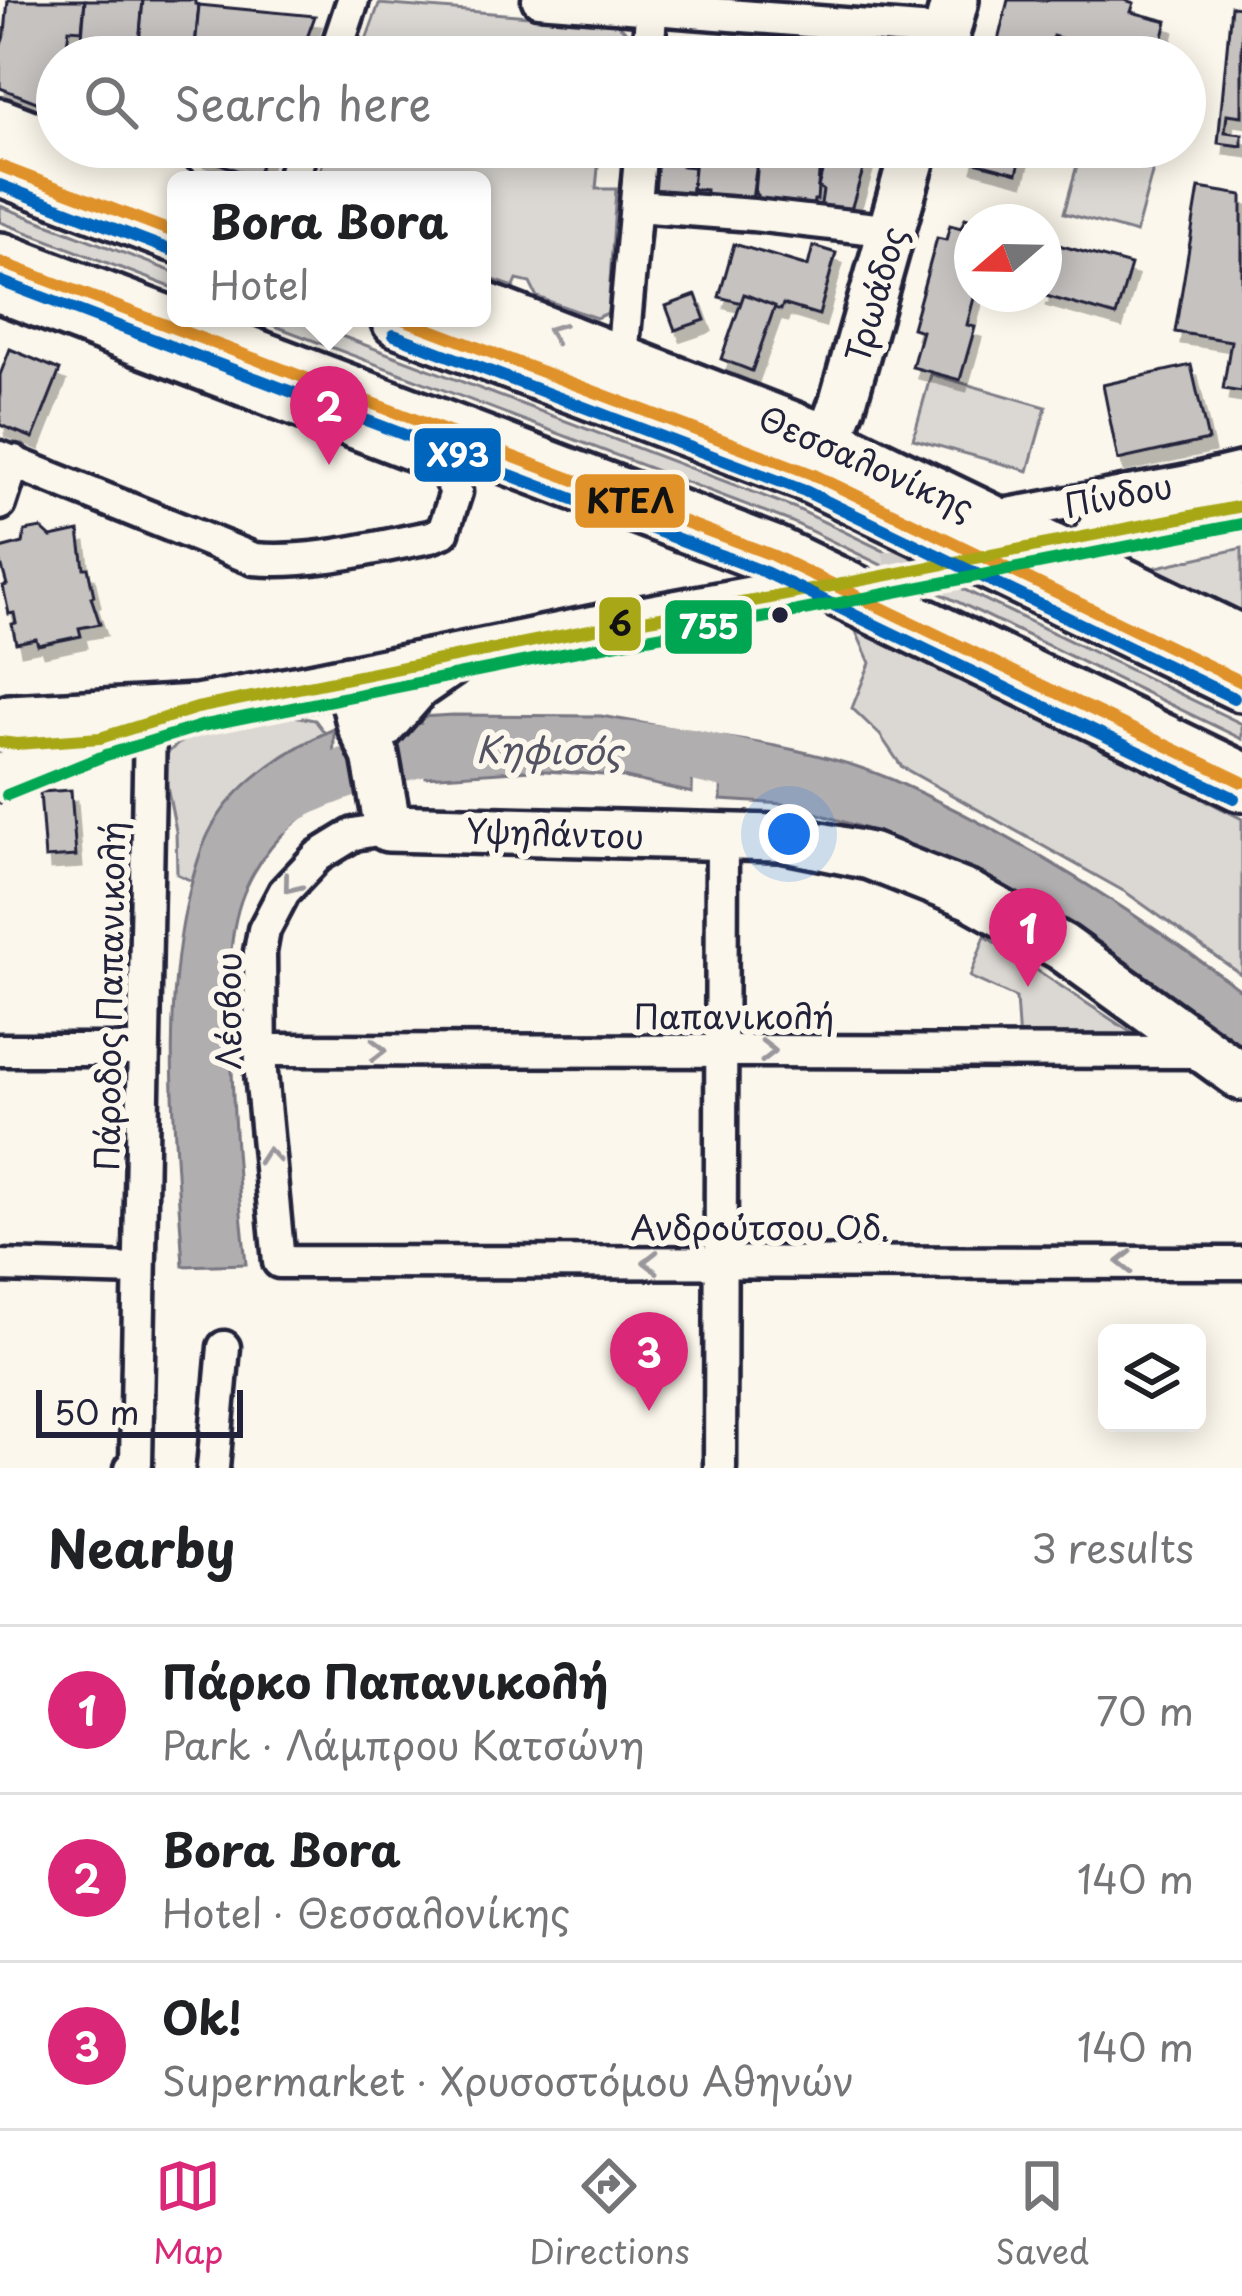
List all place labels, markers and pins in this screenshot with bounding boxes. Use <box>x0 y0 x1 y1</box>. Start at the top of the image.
pin: 2 <box>290 366 368 465</box>
unlabelled marker <box>769 604 791 626</box>
pin: 1 <box>989 888 1067 987</box>
pin: 3 <box>610 1312 688 1411</box>

